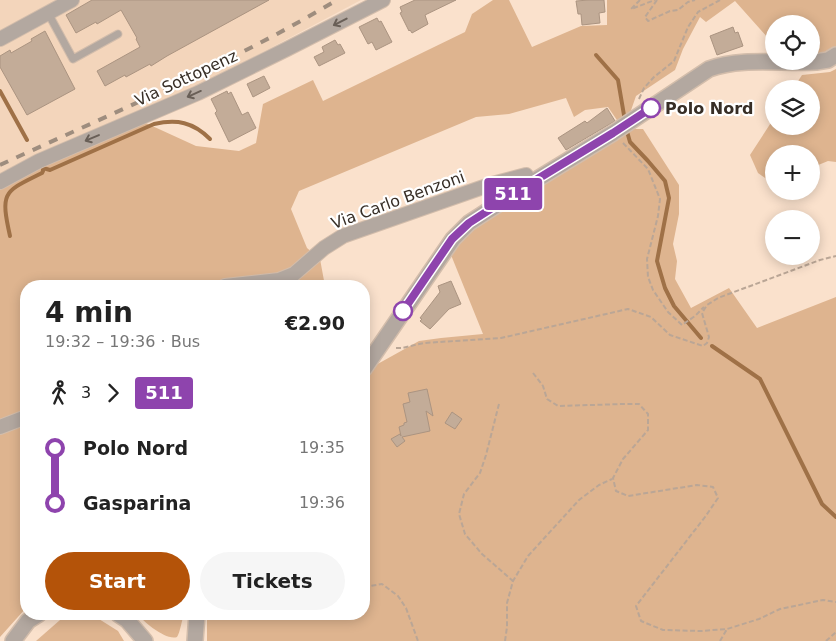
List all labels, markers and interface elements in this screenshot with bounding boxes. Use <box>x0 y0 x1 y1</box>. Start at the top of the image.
map controls <box>765 15 820 265</box>
button: locate <box>765 15 820 70</box>
one-way arrow <box>333 18 348 27</box>
street label: Via Sottopenz <box>132 46 240 110</box>
button: layers <box>765 80 820 135</box>
one-way arrow <box>187 90 202 100</box>
marker: Polo Nord <box>641 98 661 118</box>
place label: Polo Nord <box>665 99 754 118</box>
one-way arrow <box>85 134 100 144</box>
button: + <box>765 145 820 200</box>
street label: Via Carlo Benzoni <box>329 167 467 233</box>
line badge: 511 <box>484 178 542 210</box>
text: 511 <box>494 183 532 204</box>
button: − <box>765 210 820 265</box>
text: 4 min <box>45 296 133 329</box>
unlabelled marker <box>393 301 413 321</box>
text: €2.90 <box>285 312 345 334</box>
text: 19:32 – 19:36 · Bus <box>45 332 200 351</box>
icon: walk <box>45 379 73 407</box>
icon: forward <box>99 379 127 407</box>
text: 511 <box>145 382 183 403</box>
text: 3 <box>81 383 91 402</box>
text: Polo Nord <box>83 437 188 459</box>
text: 19:35 <box>299 438 345 457</box>
text: Gasparina <box>83 492 191 514</box>
text: 19:36 <box>299 493 345 512</box>
button: Start <box>45 552 190 610</box>
button: Tickets <box>200 552 345 610</box>

